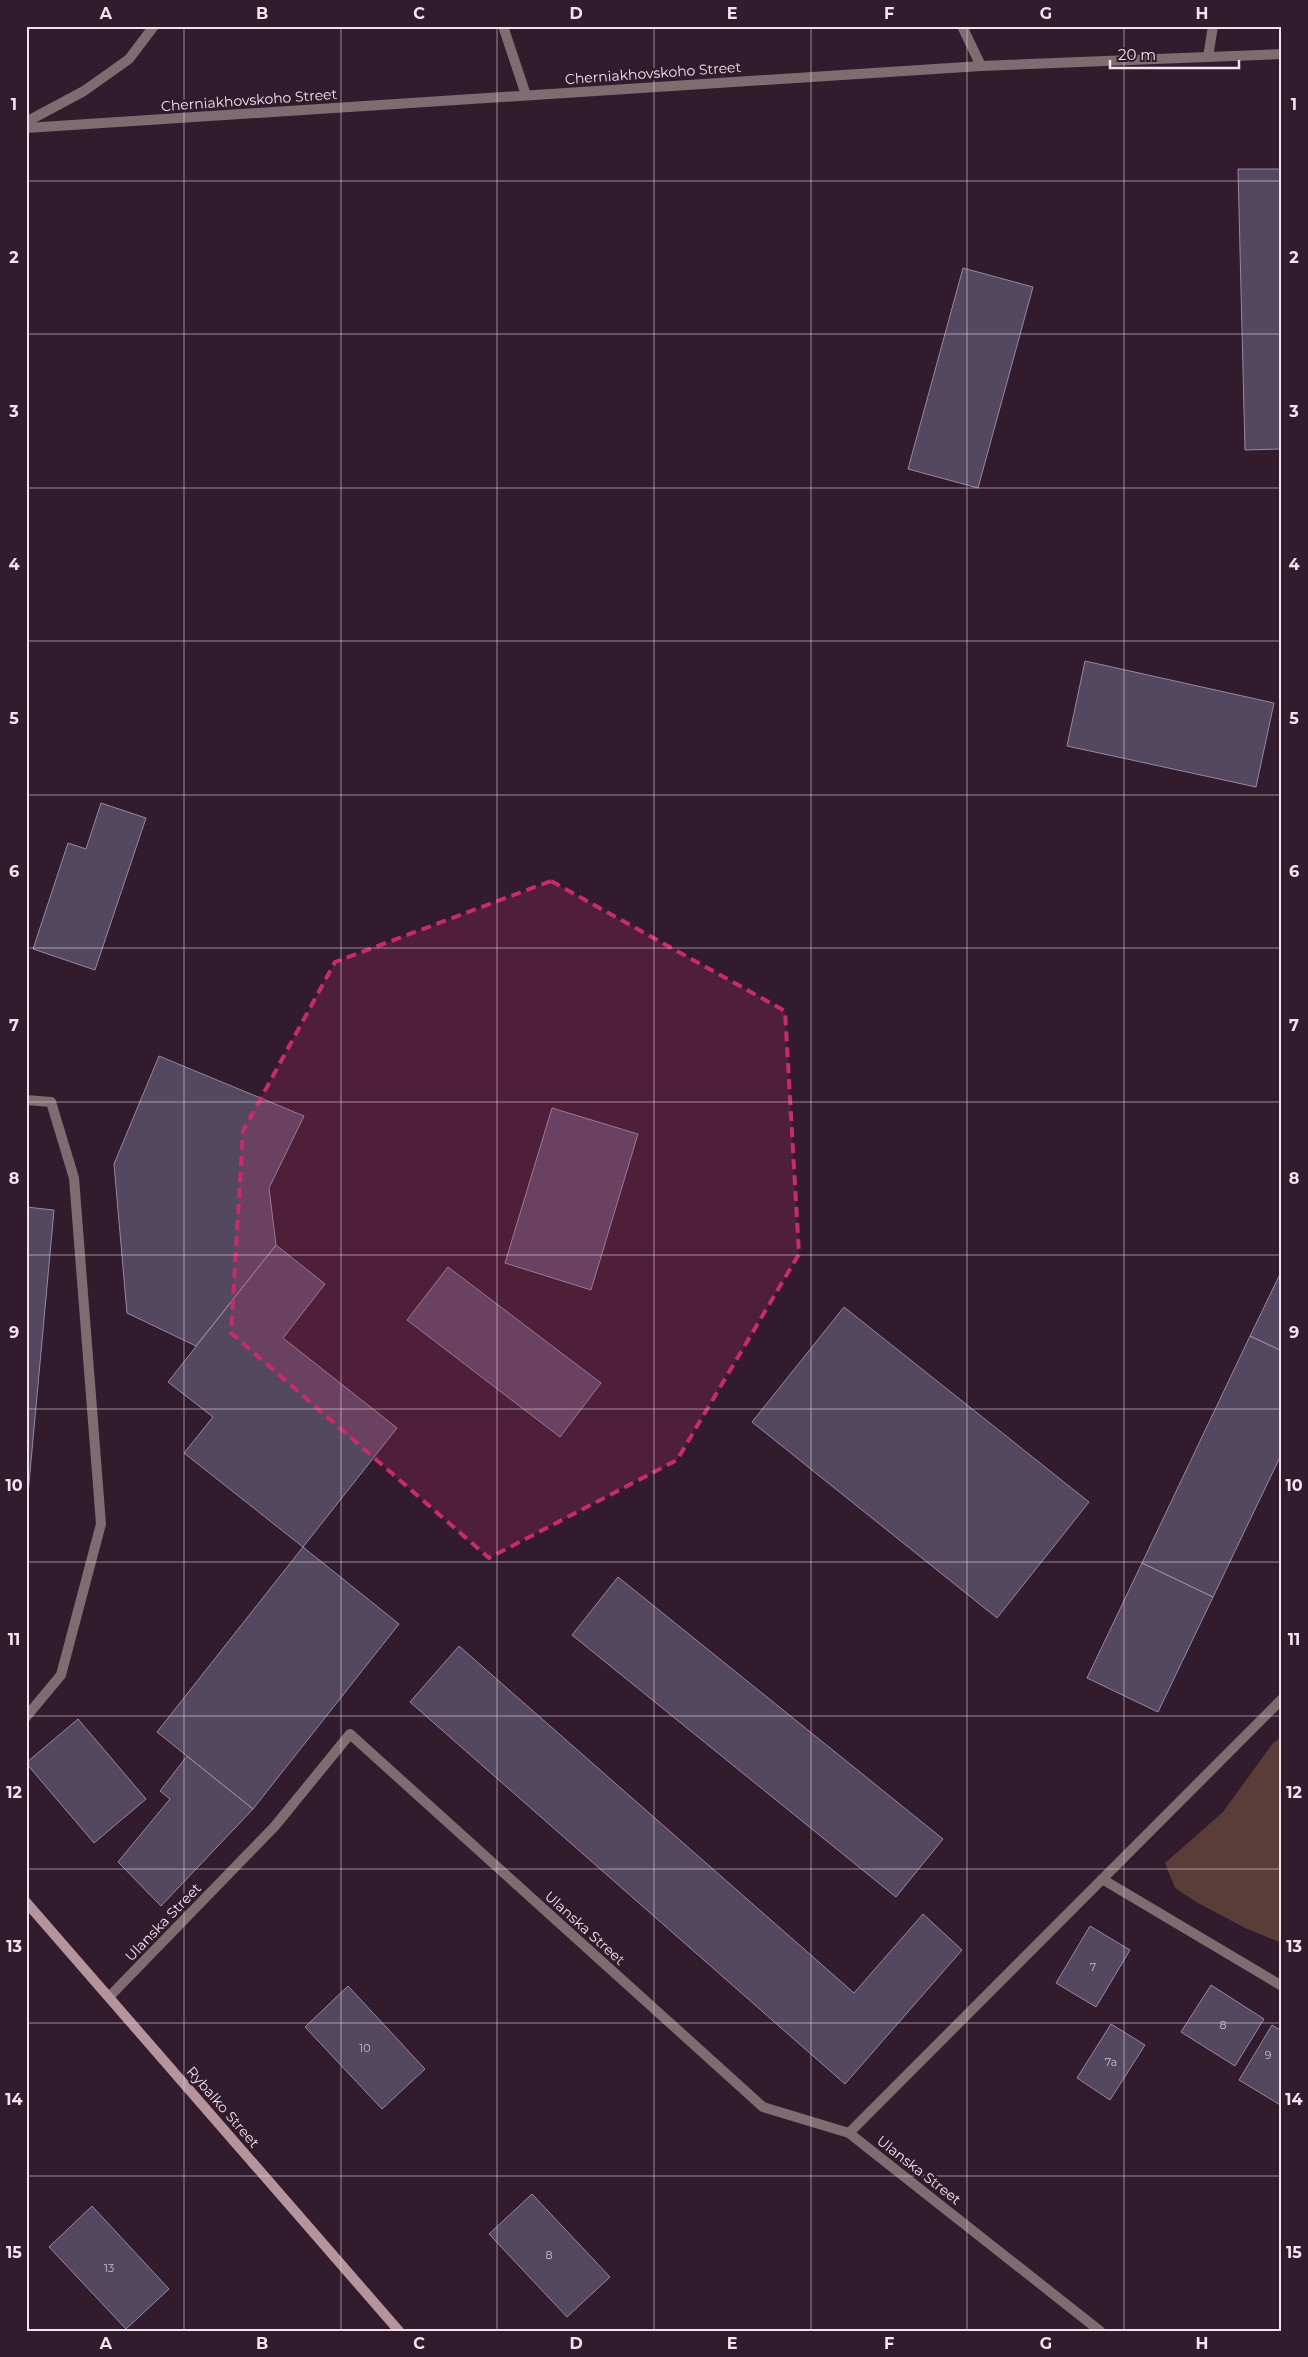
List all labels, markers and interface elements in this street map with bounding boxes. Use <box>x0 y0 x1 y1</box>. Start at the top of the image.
text: A <box>99 4 113 23</box>
text: B <box>256 4 268 23</box>
text: C <box>413 4 425 23</box>
text: D <box>569 4 583 23</box>
text: E <box>727 4 737 23</box>
text: F <box>884 4 894 23</box>
text: G <box>1040 4 1052 23</box>
text: H <box>1196 4 1208 23</box>
scale bar <box>1110 38 1239 70</box>
text: 20 m <box>1118 45 1156 64</box>
street label: Cherniakhovskoho Street <box>564 58 742 88</box>
street label: Cherniakhovskoho Street <box>160 85 338 115</box>
text: 1 <box>11 95 17 114</box>
text: 1 <box>1291 95 1297 114</box>
text: 2 <box>9 248 19 267</box>
text: 2 <box>1289 248 1299 267</box>
text: 3 <box>8 402 19 421</box>
text: 3 <box>1288 402 1299 421</box>
text: 4 <box>8 555 20 574</box>
text: 4 <box>1288 555 1300 574</box>
text: 5 <box>9 709 19 728</box>
text: 5 <box>1289 709 1299 728</box>
text: 6 <box>9 862 19 881</box>
text: 6 <box>1289 862 1299 881</box>
text: 7 <box>9 1016 19 1035</box>
text: 7 <box>1289 1016 1299 1035</box>
text: 8 <box>9 1169 19 1188</box>
text: 8 <box>1289 1169 1299 1188</box>
text: 9 <box>9 1323 19 1342</box>
text: 9 <box>1289 1323 1299 1342</box>
text: 10 <box>5 1476 23 1495</box>
text: 10 <box>1285 1476 1303 1495</box>
text: 11 <box>8 1630 20 1649</box>
text: 11 <box>1288 1630 1300 1649</box>
text: 12 <box>6 1783 22 1802</box>
text: 12 <box>1286 1783 1302 1802</box>
street label: Ulanska Street <box>121 1879 205 1965</box>
street label: Ulanska Street <box>541 1887 629 1969</box>
text: 13 <box>6 1937 22 1956</box>
text: 13 <box>1286 1937 1302 1956</box>
house number: 7 <box>1090 1960 1096 1974</box>
house number: 8 <box>1219 2018 1227 2032</box>
house number: 10 <box>359 2041 371 2055</box>
house number: 9 <box>1265 2048 1272 2062</box>
house number: 7а <box>1105 2055 1117 2069</box>
street label: Rybalko Street <box>183 2063 263 2152</box>
text: 14 <box>5 2090 23 2109</box>
text: 14 <box>1285 2090 1303 2109</box>
street label: Ulanska Street <box>873 2132 965 2209</box>
text: 15 <box>6 2243 22 2262</box>
text: 15 <box>1286 2243 1302 2262</box>
house number: 8 <box>545 2248 553 2262</box>
house number: 13 <box>104 2261 114 2275</box>
text: A <box>99 2334 113 2353</box>
text: B <box>256 2334 268 2353</box>
text: C <box>413 2334 425 2353</box>
text: D <box>569 2334 583 2353</box>
text: E <box>727 2334 737 2353</box>
text: F <box>884 2334 894 2353</box>
text: G <box>1040 2334 1052 2353</box>
text: H <box>1196 2334 1208 2353</box>

